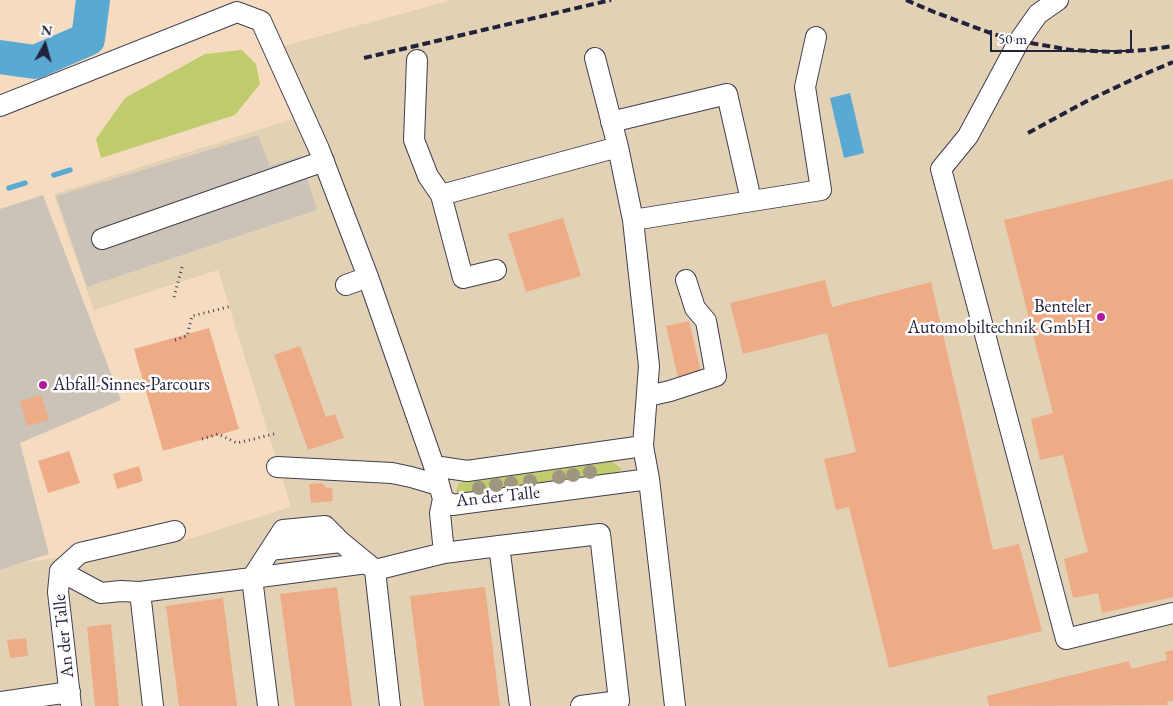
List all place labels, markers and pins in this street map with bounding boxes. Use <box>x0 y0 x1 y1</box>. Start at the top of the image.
place label: Benteler Automobiltechnik GmbH <box>908 296 1091 338</box>
marker: Benteler Automobiltechnik GmbH <box>1095 311 1107 323</box>
place label: Abfall-Sinnes-Parcours <box>53 374 210 396</box>
marker: Abfall-Sinnes-Parcours <box>37 379 49 391</box>

